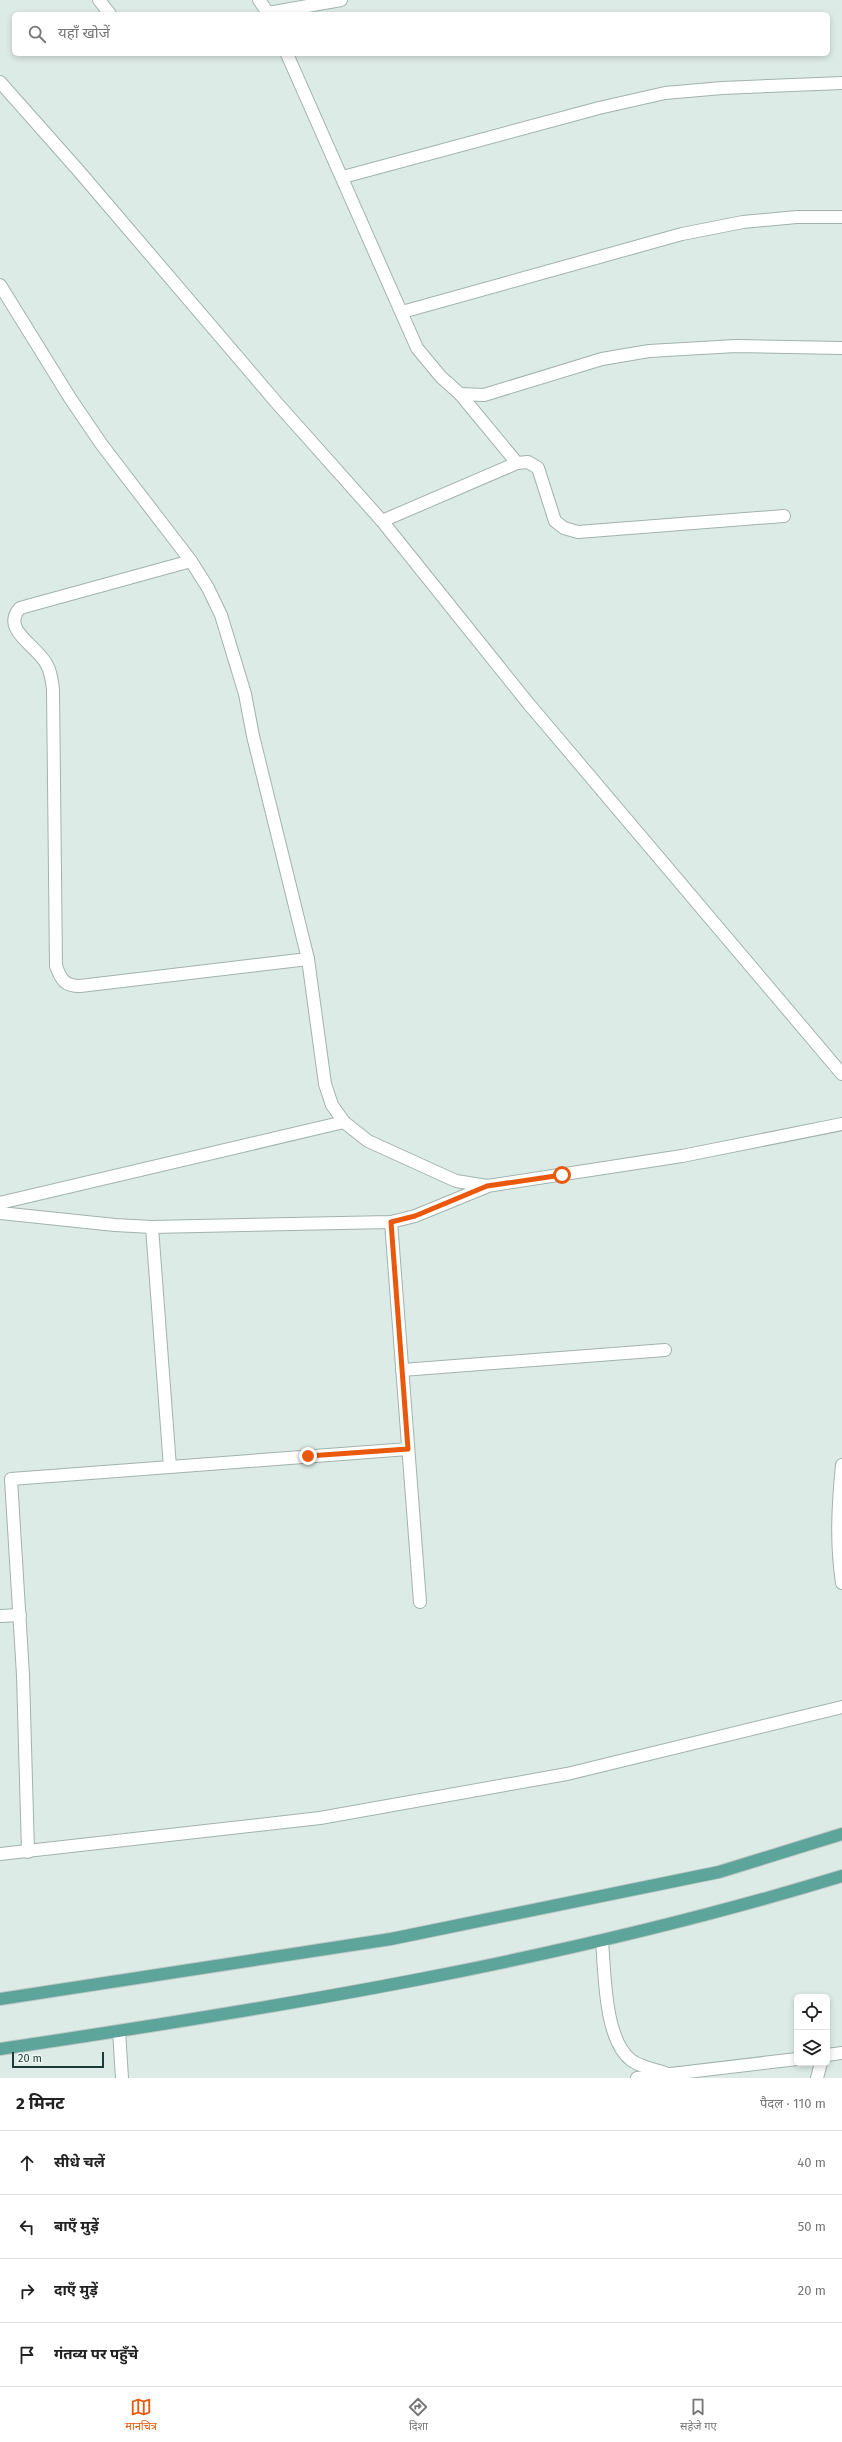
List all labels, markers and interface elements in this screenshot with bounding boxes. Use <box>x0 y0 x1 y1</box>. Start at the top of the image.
search box <box>12 12 830 56</box>
icon: search <box>26 23 48 45</box>
text: यहाँ खोजें <box>58 24 110 42</box>
route start <box>553 1166 571 1184</box>
route end <box>299 1447 317 1465</box>
map controls <box>794 1994 830 2066</box>
button: locate <box>794 1994 830 2030</box>
button: layers <box>794 2030 830 2066</box>
scale bar <box>12 2050 104 2069</box>
text: 20 m <box>18 2052 42 2065</box>
text: 2 मिनट <box>16 2093 65 2114</box>
text: पैदल · 110 m <box>760 2096 826 2111</box>
icon: ahead <box>16 2152 38 2174</box>
text: सीधे चलें <box>54 2153 105 2171</box>
text: 40 m <box>797 2155 826 2170</box>
icon: left <box>16 2216 38 2238</box>
text: बाएँ मुड़ें <box>54 2217 99 2235</box>
text: 50 m <box>798 2219 826 2234</box>
icon: right <box>16 2280 38 2302</box>
text: दाएँ मुड़ें <box>54 2281 98 2299</box>
text: 20 m <box>798 2283 826 2298</box>
icon: arrive <box>16 2344 38 2366</box>
text: गंतव्य पर पहुँचे <box>54 2345 138 2363</box>
tab: मानचित्र <box>125 2396 157 2434</box>
tab: दिशा <box>407 2396 429 2434</box>
tab: सहेजे गए <box>680 2396 717 2434</box>

